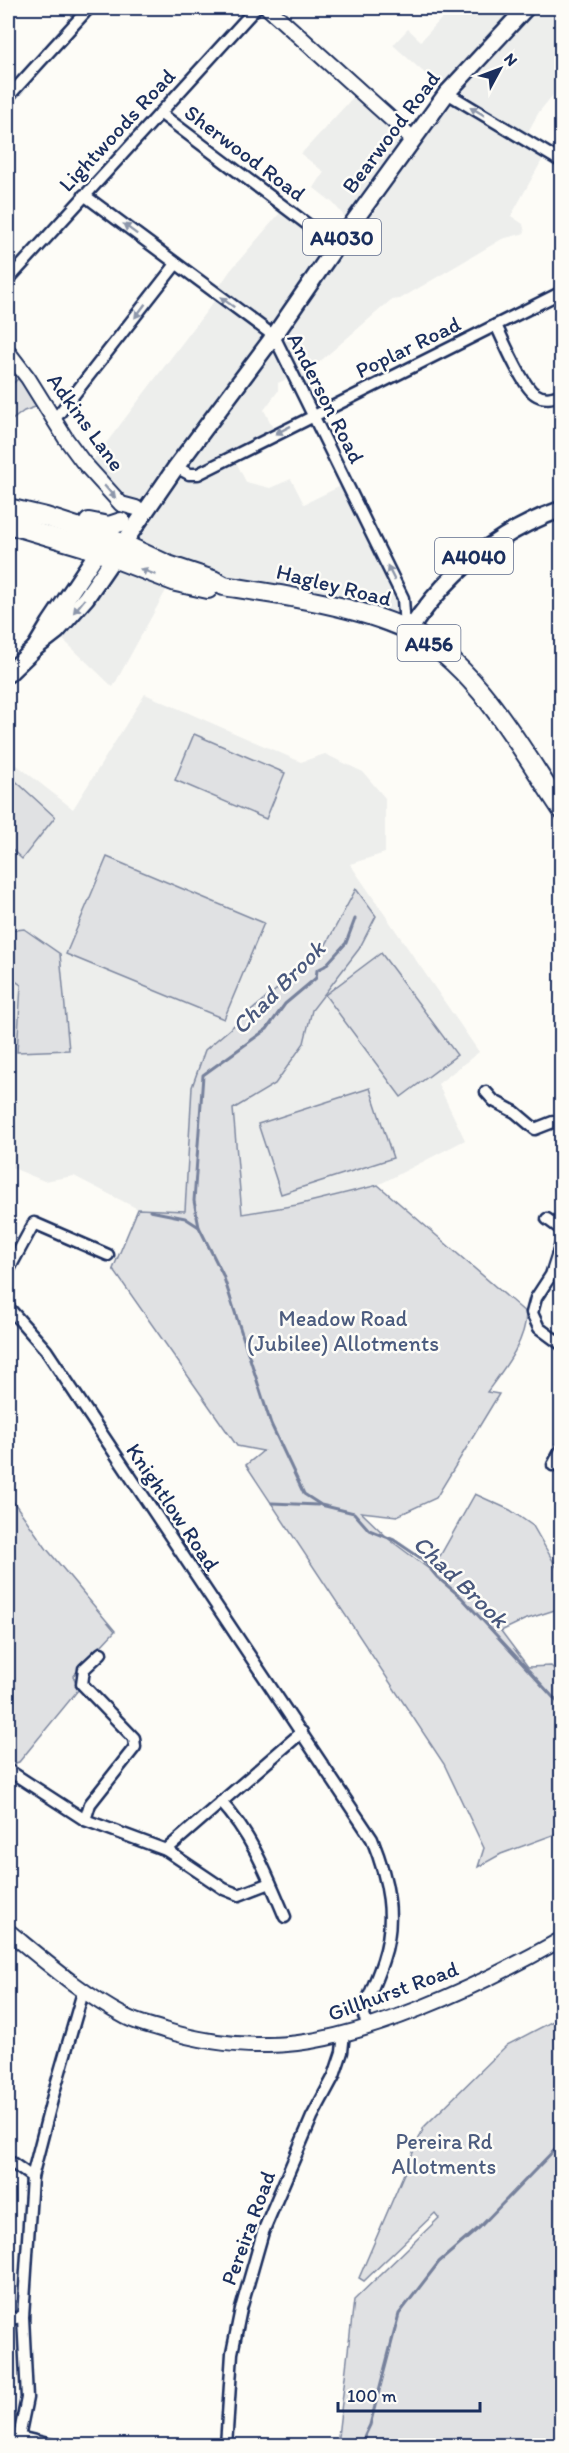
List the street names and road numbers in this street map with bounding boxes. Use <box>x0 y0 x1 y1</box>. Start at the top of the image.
street label: Lightwoods Road <box>53 63 181 197</box>
street label: Bearwood Road <box>336 65 446 199</box>
street label: Sherwood Road <box>179 99 311 207</box>
road number: A4030 <box>303 219 381 255</box>
street label: Poplar Road <box>351 310 465 384</box>
street label: Anderson Road <box>282 328 371 468</box>
street label: Adkins Lane <box>41 368 131 476</box>
road number: A4040 <box>435 538 513 574</box>
street label: Hagley Road <box>273 558 395 612</box>
road number: A456 <box>398 625 460 661</box>
street label: Knightlow Road <box>120 1438 226 1576</box>
street label: Gillhurst Road <box>324 1955 462 2027</box>
street label: Pereira Road <box>215 2167 281 2289</box>

